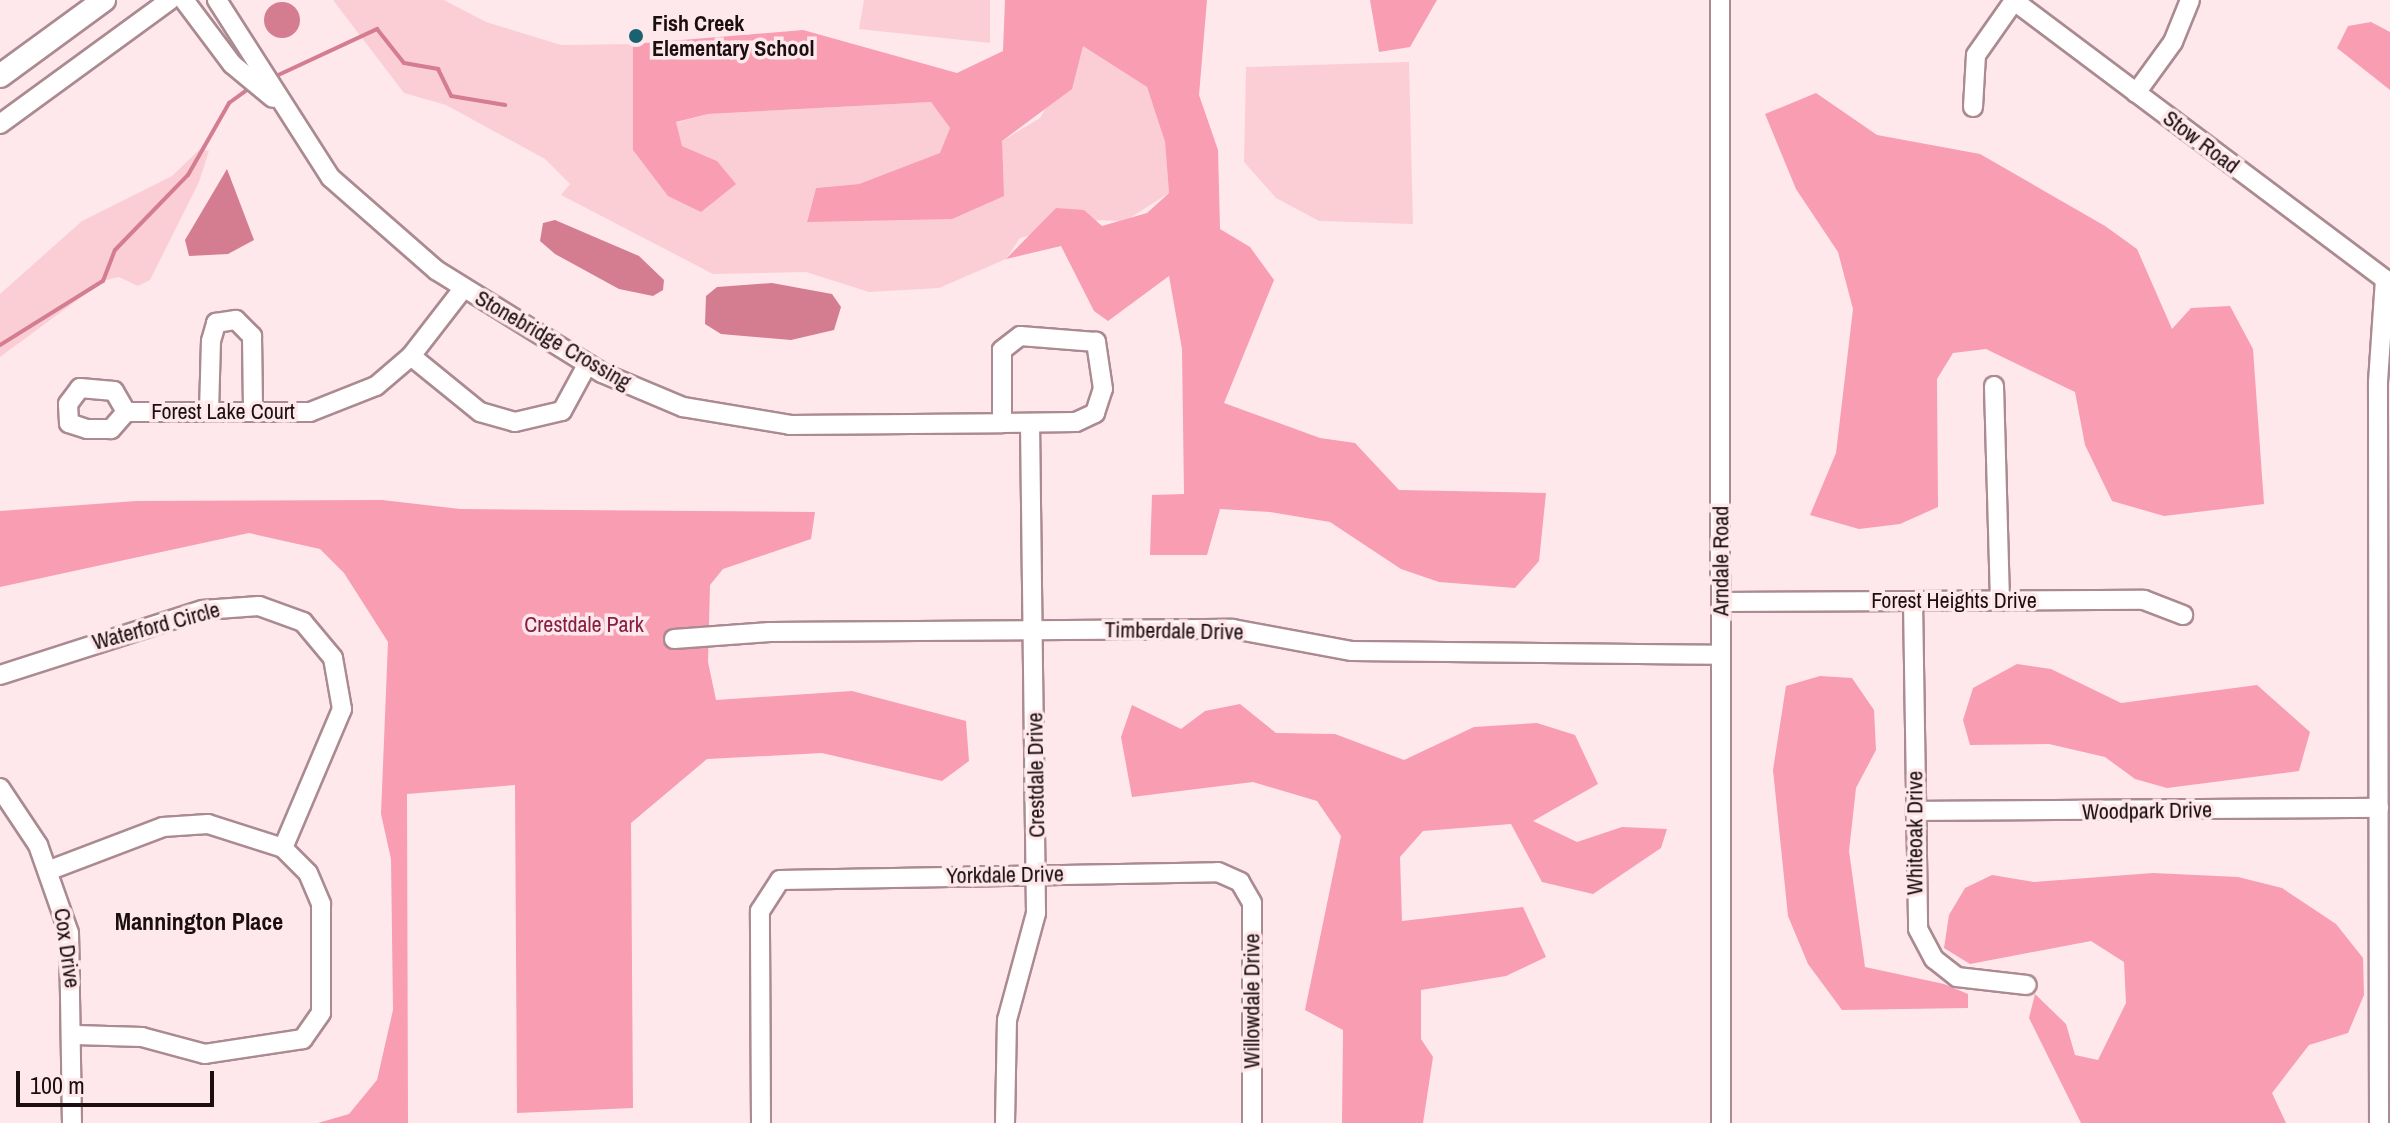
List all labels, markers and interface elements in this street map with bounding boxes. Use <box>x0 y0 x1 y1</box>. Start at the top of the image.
place label: Fish Creek Elementary School <box>652 10 814 62</box>
marker: Fish Creek Elementary School <box>627 27 645 45</box>
street label: Stow Road <box>2158 105 2244 179</box>
street label: Stonebridge Crossing <box>470 285 636 395</box>
street label: Forest Lake Court <box>151 399 295 425</box>
street label: Arndale Road <box>1708 506 1734 616</box>
street label: Forest Heights Drive <box>1871 588 2037 614</box>
street label: Waterford Circle <box>89 596 223 656</box>
park label: Crestdale Park <box>524 612 644 638</box>
street label: Timberdale Drive <box>1104 617 1244 645</box>
street label: Crestdale Drive <box>1022 712 1050 838</box>
street label: Whiteoak Drive <box>1902 771 1928 895</box>
street label: Woodpark Drive <box>2082 797 2212 825</box>
street label: Yorkdale Drive <box>946 861 1064 889</box>
street label: Cox Drive <box>48 906 86 990</box>
district label: Mannington Place <box>115 908 283 936</box>
street label: Willowdale Drive <box>1239 933 1265 1069</box>
scale bar <box>20 1055 218 1105</box>
text: 100 m <box>30 1069 85 1101</box>

